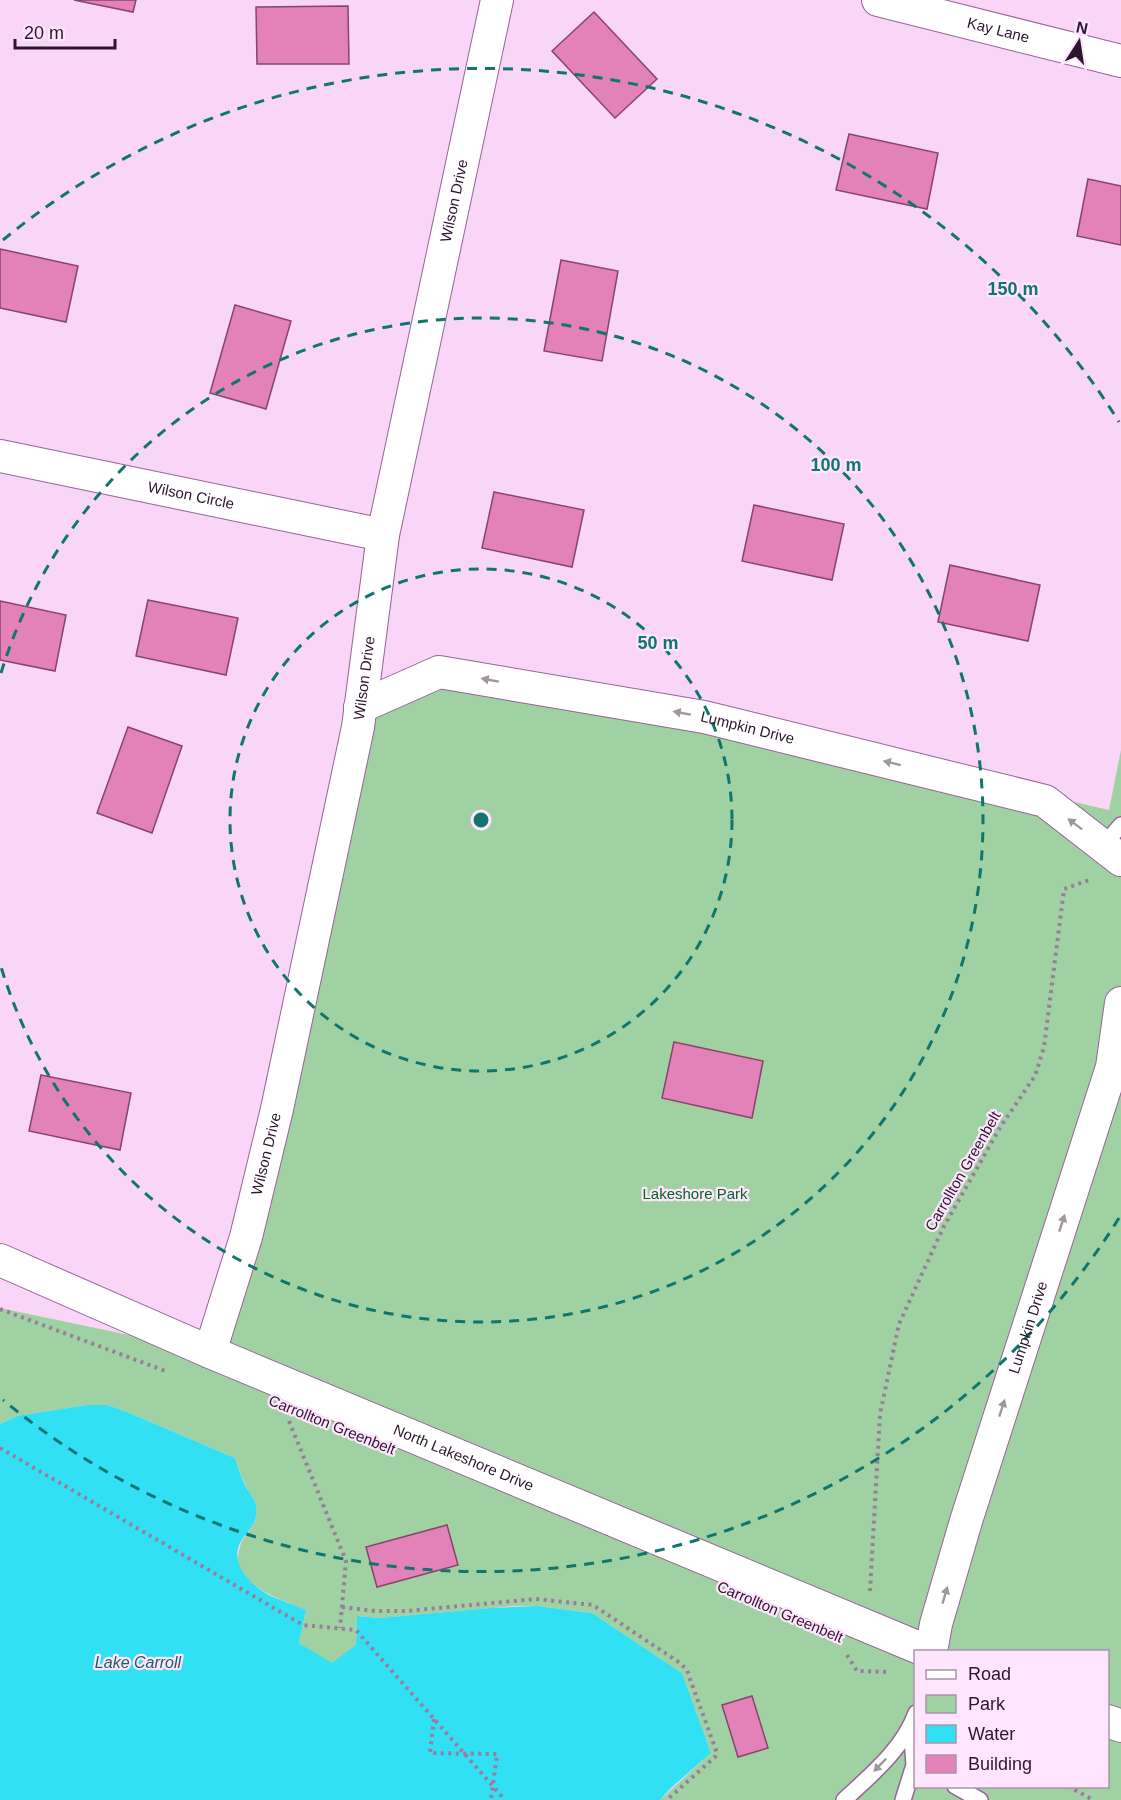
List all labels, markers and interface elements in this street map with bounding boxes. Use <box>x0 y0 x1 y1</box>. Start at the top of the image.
scale bar <box>15 12 116 50</box>
north arrow <box>1049 12 1109 72</box>
street label: Kay Lane <box>966 14 1031 46</box>
text: N <box>1075 18 1089 37</box>
text: 20 m <box>24 23 64 43</box>
street label: Wilson Drive <box>437 158 471 244</box>
text: 150 m <box>987 279 1039 299</box>
text: 100 m <box>810 455 862 475</box>
street label: Wilson Circle <box>146 478 236 512</box>
text: 50 m <box>637 633 679 653</box>
street label: Wilson Drive <box>350 635 378 721</box>
one-way arrow <box>480 676 499 685</box>
one-way arrow <box>672 708 691 717</box>
street label: Lumpkin Drive <box>699 708 796 747</box>
one-way arrow <box>883 758 901 768</box>
centre of rings <box>471 810 491 830</box>
one-way arrow <box>1067 819 1082 831</box>
street label: Carrollton Greenbelt <box>921 1107 1004 1233</box>
street label: Wilson Drive <box>247 1111 284 1197</box>
park label: Lakeshore Park <box>642 1185 748 1202</box>
one-way arrow <box>1058 1214 1067 1232</box>
street label: Lumpkin Drive <box>1005 1279 1051 1376</box>
street label: Carrollton Greenbelt <box>266 1391 399 1458</box>
one-way arrow <box>998 1399 1007 1417</box>
street label: North Lakeshore Drive <box>391 1421 536 1494</box>
street label: Carrollton Greenbelt <box>715 1577 846 1646</box>
one-way arrow <box>941 1586 950 1604</box>
legend <box>914 1650 1109 1788</box>
water label: Lake Carroll <box>95 1654 182 1671</box>
text: Road <box>968 1664 1011 1684</box>
text: Park <box>968 1694 1006 1714</box>
text: Water <box>968 1724 1015 1744</box>
text: Building <box>968 1754 1032 1774</box>
one-way arrow <box>873 1758 887 1772</box>

